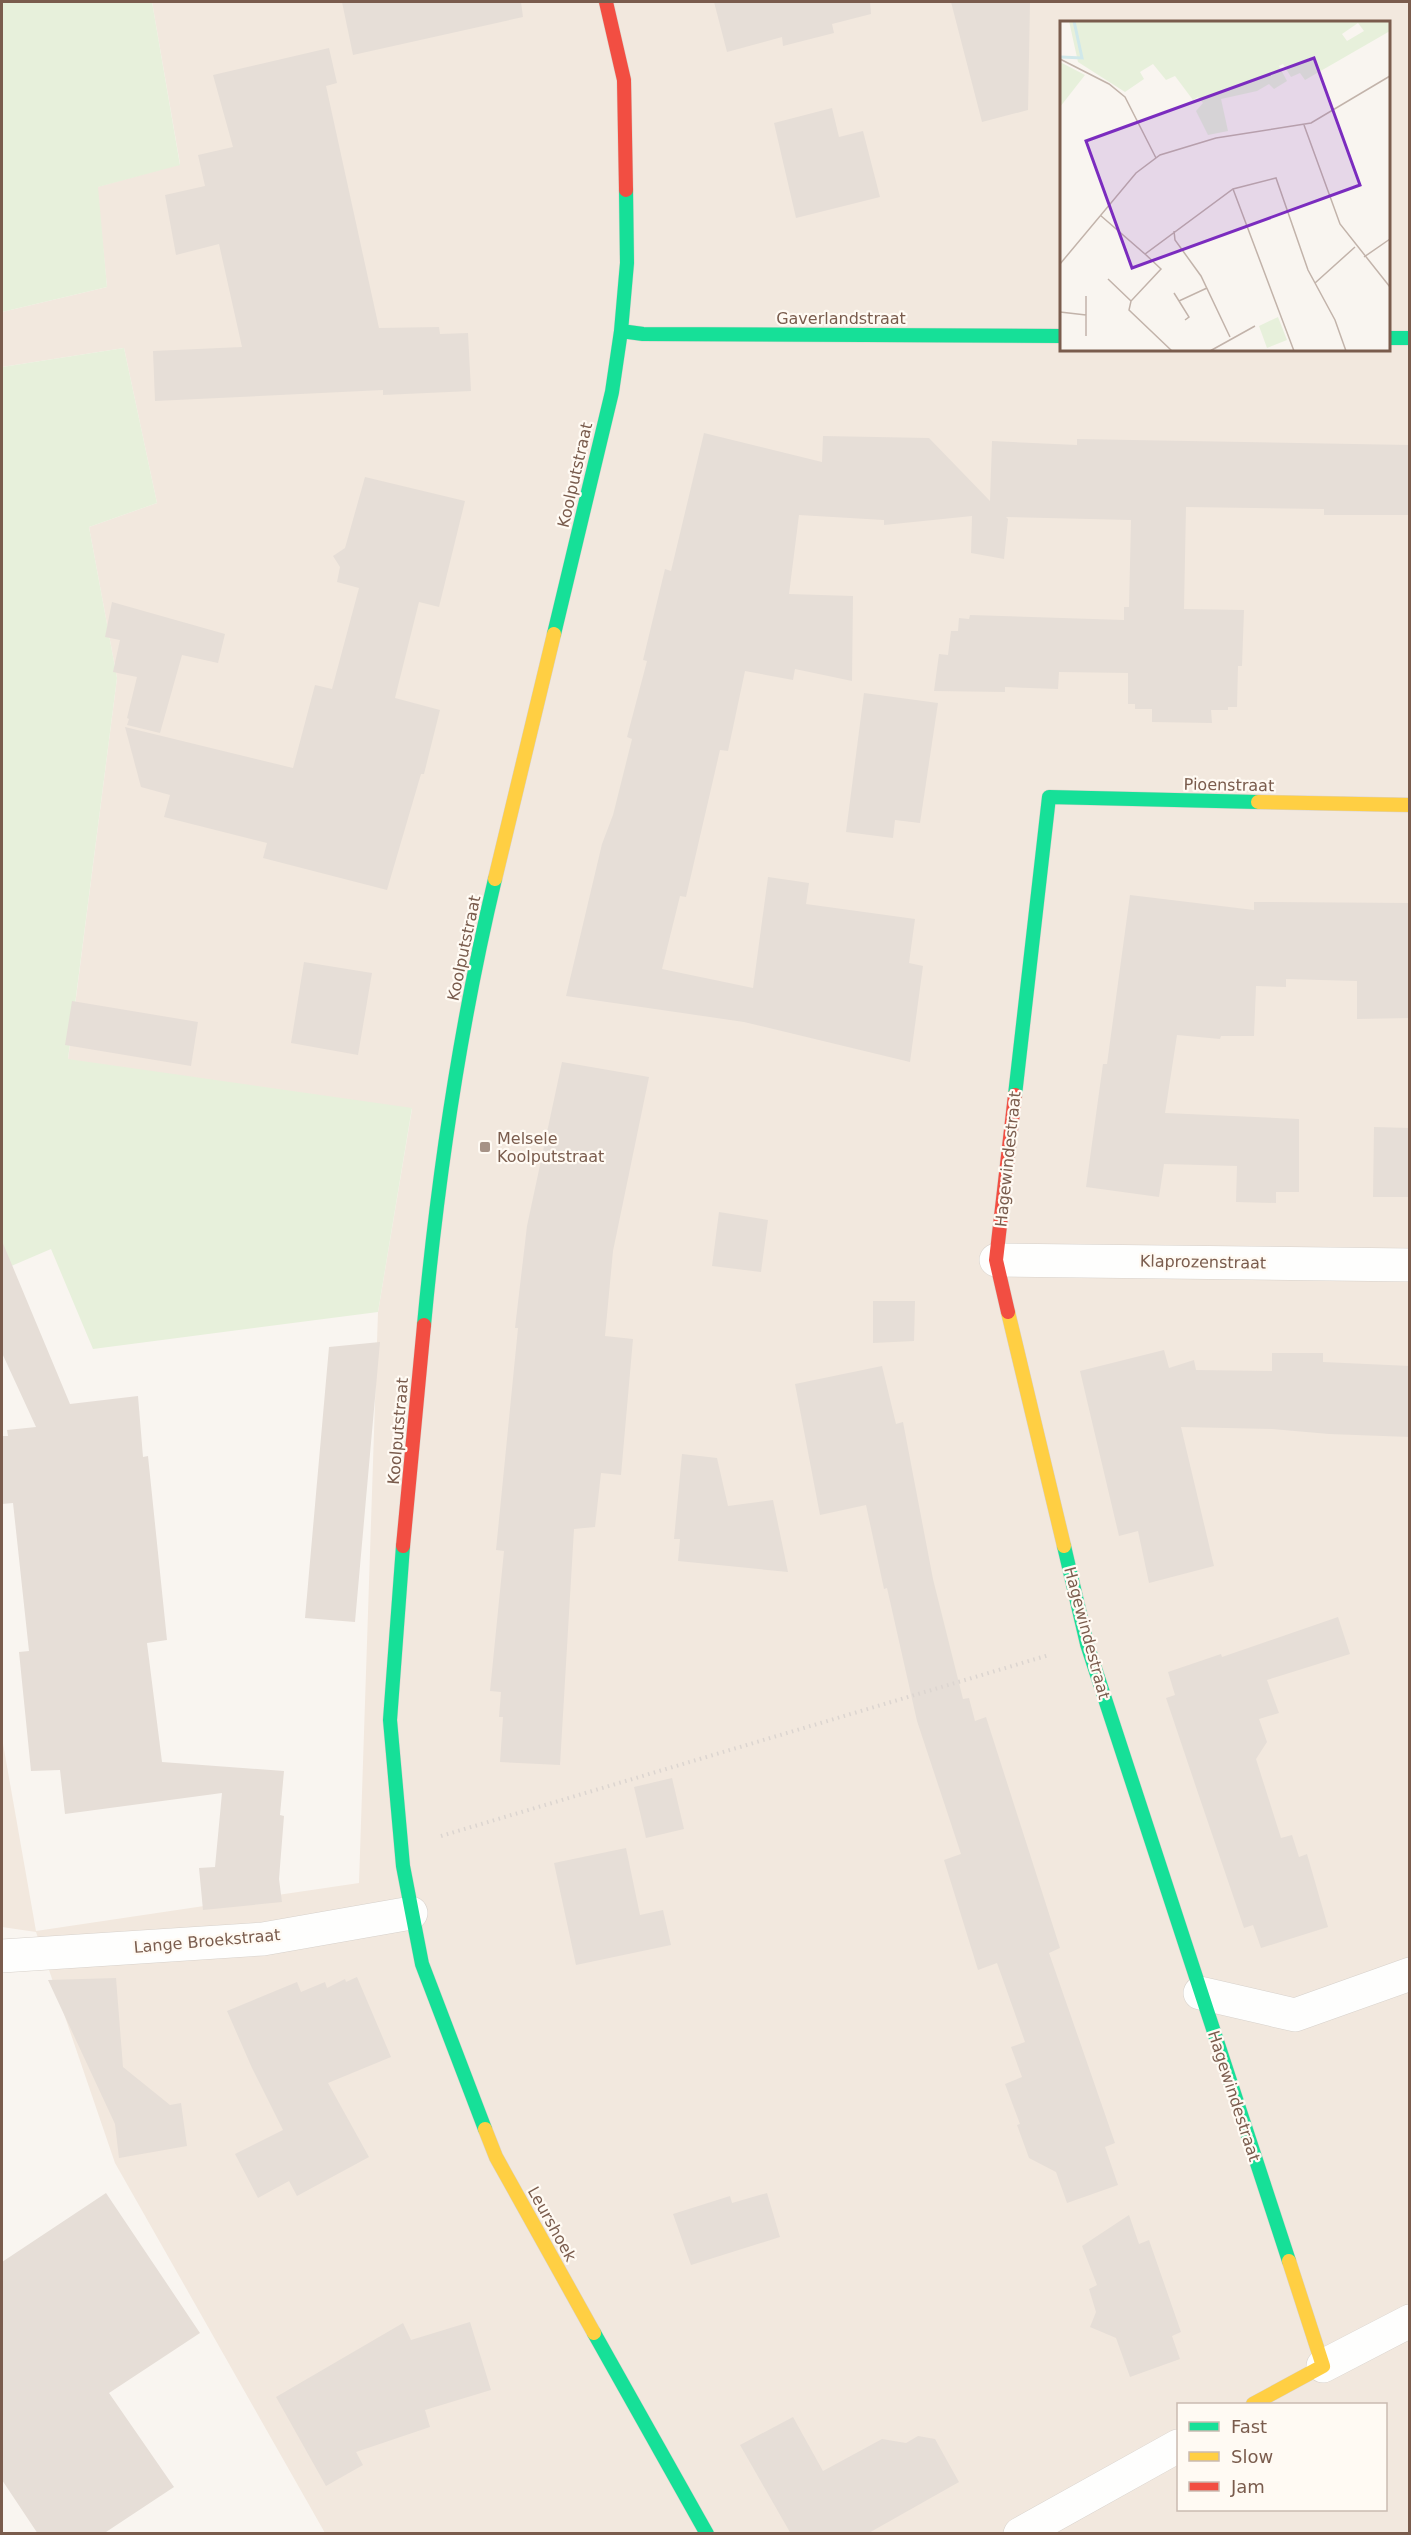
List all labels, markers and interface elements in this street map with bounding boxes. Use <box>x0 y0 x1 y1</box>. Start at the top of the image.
inset map <box>1060 21 1390 351</box>
street label: Gaverlandstraat <box>776 309 906 328</box>
street label: Koolputstraat <box>554 421 596 529</box>
street label: Pioenstraat <box>1184 775 1274 795</box>
street label: Koolputstraat <box>444 894 484 1002</box>
street label: Hagewindestraat <box>991 1090 1025 1228</box>
place label: Melsele Koolputstraat <box>497 1129 604 1166</box>
marker: Melsele Koolputstraat <box>478 1140 492 1154</box>
street label: Klaprozenstraat <box>1140 1251 1266 1273</box>
street label: Koolputstraat <box>384 1377 412 1485</box>
street label: Hagewindestraat <box>1060 1565 1114 1701</box>
street label: Lange Broekstraat <box>133 1925 281 1957</box>
street label: Hagewindestraat <box>1204 2028 1264 2164</box>
street label: Leurshoek <box>524 2183 581 2265</box>
legend <box>1177 2403 1387 2511</box>
text: Fast <box>1231 2416 1267 2437</box>
text: Slow <box>1231 2446 1273 2467</box>
text: Jam <box>1230 2476 1265 2497</box>

